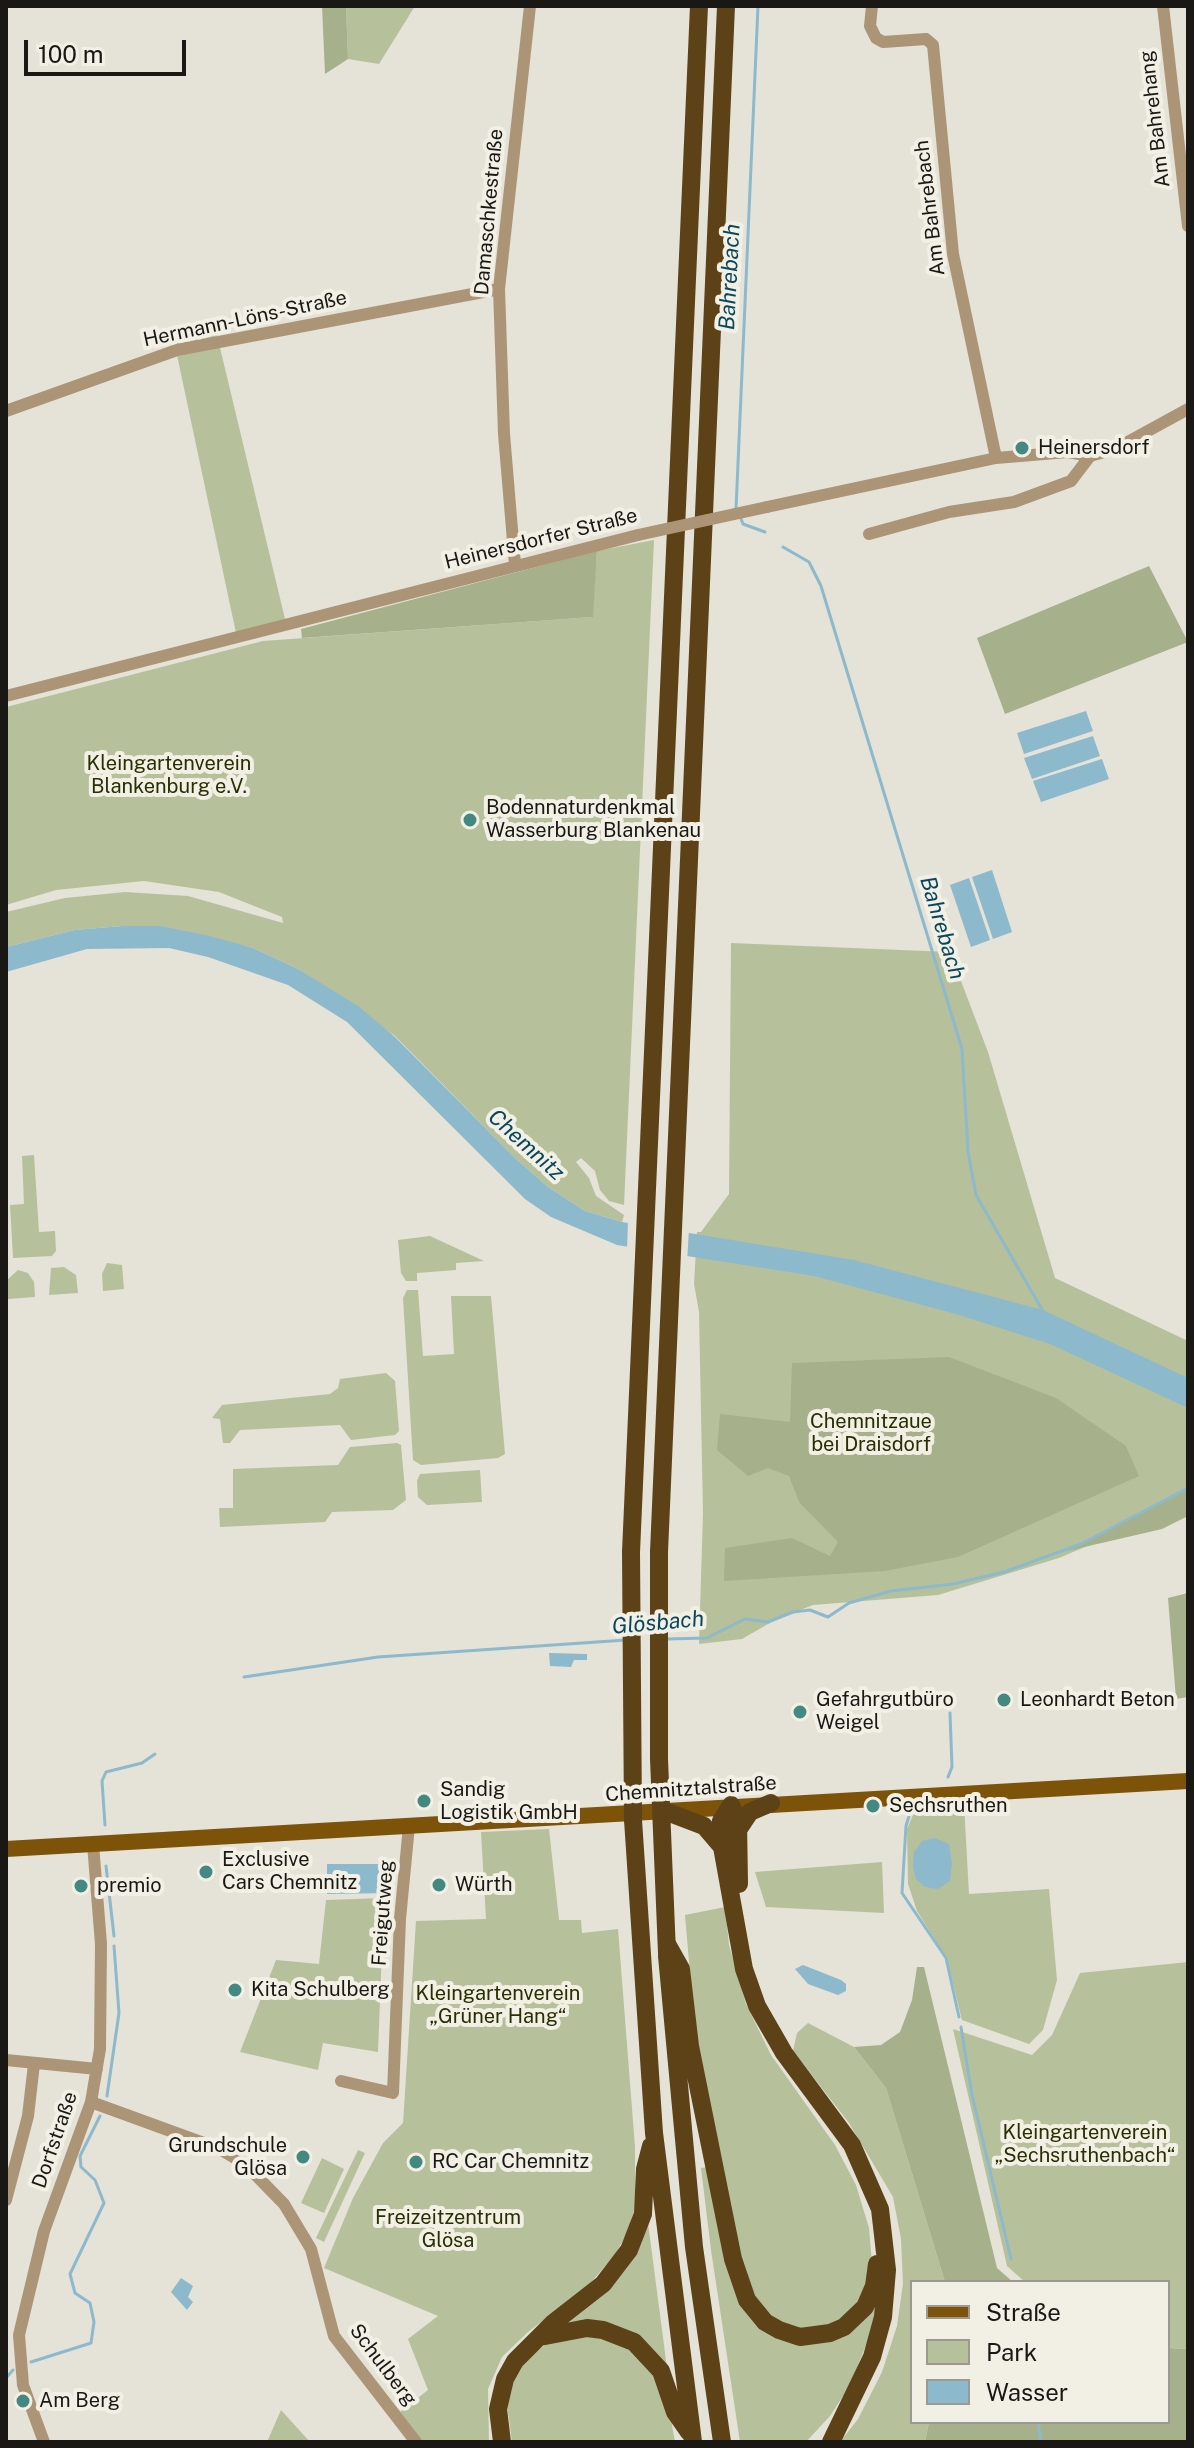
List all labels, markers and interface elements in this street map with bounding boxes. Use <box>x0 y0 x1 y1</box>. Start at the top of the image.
scale bar <box>28 24 190 74</box>
text: 100 m <box>38 40 104 68</box>
street label: Am Bahrehang <box>1135 49 1175 189</box>
street label: Damaschkestraße <box>470 128 508 296</box>
street label: Am Bahrebach <box>910 139 950 277</box>
water label: Bahrebach <box>714 223 746 331</box>
street label: Hermann-Löns-Straße <box>141 286 349 352</box>
place label: Heinersdorf <box>1038 436 1149 460</box>
marker: Heinersdorf <box>1013 439 1031 457</box>
street label: Heinersdorfer Straße <box>442 503 640 575</box>
park label: Kleingartenverein Blankenburg e.V. <box>87 752 251 799</box>
place label: Bodennaturdenkmal Wasserburg Blankenau <box>486 796 701 843</box>
marker: Bodennaturdenkmal Wasserburg Blankenau <box>461 811 479 829</box>
water label: Bahrebach <box>914 873 970 983</box>
water label: Chemnitz <box>482 1104 570 1186</box>
park label: Chemnitzaue bei Draisdorf <box>810 1410 932 1457</box>
water label: Glösbach <box>611 1606 705 1640</box>
place label: Gefahrgutbüro Weigel <box>816 1688 954 1735</box>
place label: Leonhardt Beton <box>1020 1688 1175 1712</box>
marker: Leonhardt Beton <box>995 1691 1013 1709</box>
marker: Gefahrgutbüro Weigel <box>791 1703 809 1721</box>
street label: Chemnitztalstraße <box>605 1771 777 1807</box>
place label: Sandig Logistik GmbH <box>440 1778 578 1825</box>
marker: Sandig Logistik GmbH <box>415 1792 433 1810</box>
place label: Sechsruthen <box>889 1794 1008 1818</box>
marker: Sechsruthen <box>864 1797 882 1815</box>
place label: Exclusive Cars Chemnitz <box>222 1848 357 1895</box>
street label: Freigutweg <box>367 1859 399 1967</box>
marker: Exclusive Cars Chemnitz <box>197 1863 215 1881</box>
place label: Würth <box>455 1873 513 1897</box>
place label: premio <box>97 1874 161 1898</box>
marker: Würth <box>430 1876 448 1894</box>
marker: premio <box>72 1877 90 1895</box>
place label: Kita Schulberg <box>251 1978 390 2002</box>
marker: Kita Schulberg <box>226 1981 244 1999</box>
park label: Kleingartenverein „Grüner Hang“ <box>416 1982 580 2029</box>
street label: Dorfstraße <box>27 2089 83 2191</box>
park label: Kleingartenverein „Sechsruthenbach“ <box>995 2121 1175 2168</box>
place label: Grundschule Glösa <box>168 2134 287 2181</box>
marker: Grundschule Glösa <box>294 2148 312 2166</box>
place label: RC Car Chemnitz <box>432 2150 589 2174</box>
marker: RC Car Chemnitz <box>407 2153 425 2171</box>
park label: Freizeitzentrum Glösa <box>375 2206 521 2253</box>
legend <box>910 2280 1170 2424</box>
text: Straße <box>986 2298 1061 2326</box>
street label: Schulberg <box>344 2319 422 2411</box>
text: Park <box>986 2338 1037 2366</box>
text: Wasser <box>986 2378 1068 2406</box>
place label: Am Berg <box>39 2389 120 2413</box>
marker: Am Berg <box>14 2392 32 2410</box>

